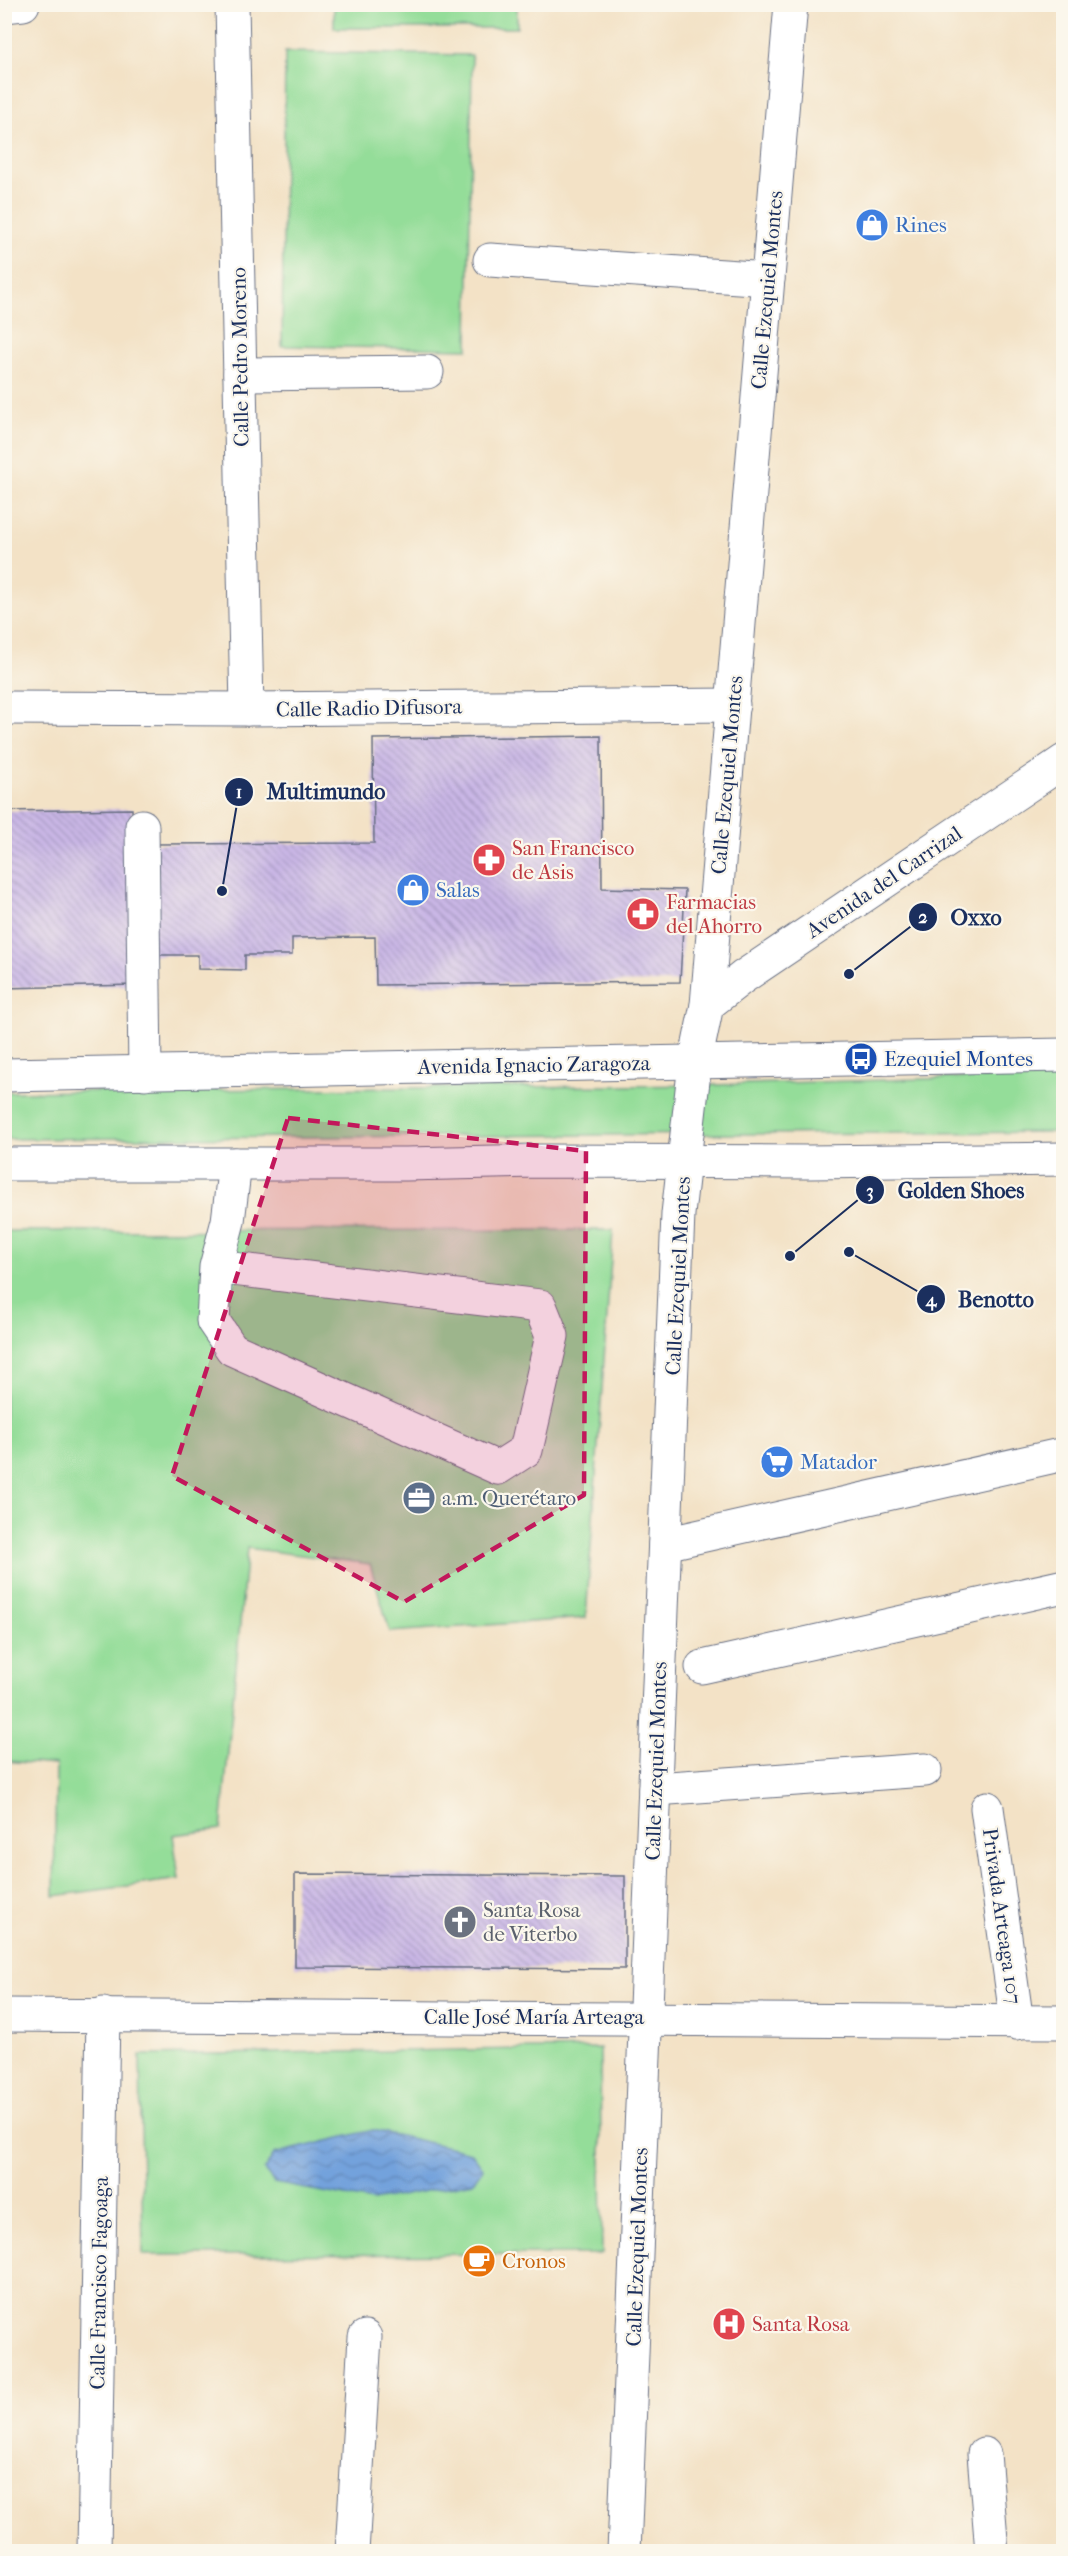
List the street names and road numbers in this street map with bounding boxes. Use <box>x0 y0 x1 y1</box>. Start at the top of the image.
street label: Calle Ezequiel Montes <box>746 189 788 390</box>
street label: Calle Pedro Moreno <box>226 267 254 447</box>
street label: Calle Ezequiel Montes <box>706 674 748 875</box>
street label: Calle Radio Difusora <box>276 694 463 722</box>
street label: Avenida del Carrizal <box>801 821 966 943</box>
street label: Avenida Ignacio Zaragoza <box>416 1051 651 1079</box>
street label: Calle Ezequiel Montes <box>661 1176 695 1376</box>
street label: Calle Ezequiel Montes <box>641 1661 671 1861</box>
street label: Privada Arteaga 107 <box>978 1826 1026 2006</box>
street label: Calle José María Arteaga <box>424 2005 644 2029</box>
street label: Calle Ezequiel Montes <box>622 2147 652 2347</box>
street label: Calle Francisco Fagoaga <box>85 2176 113 2390</box>

